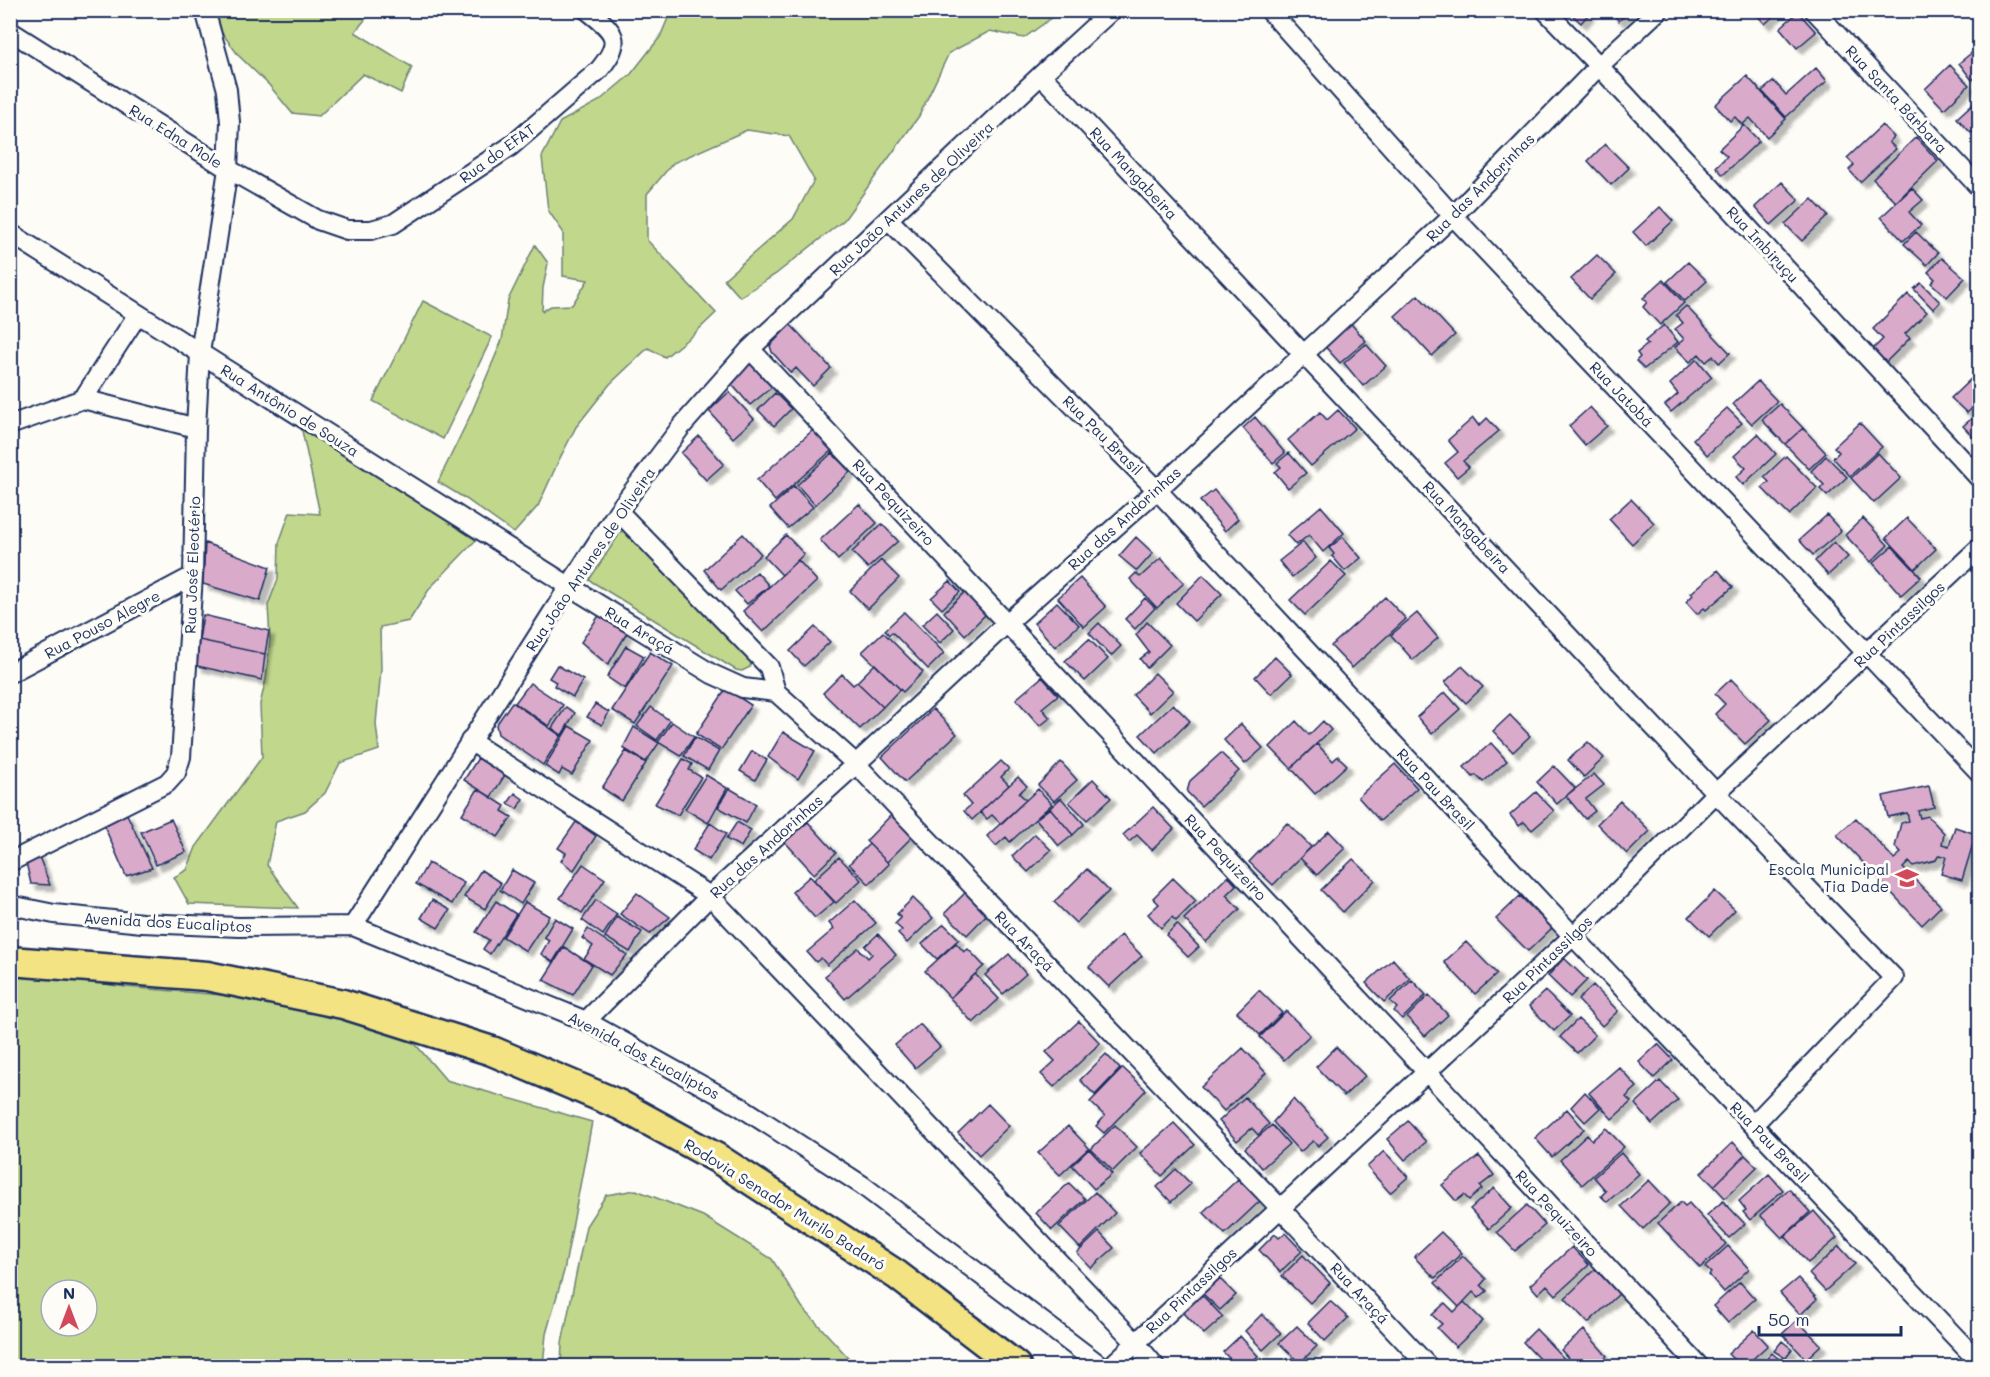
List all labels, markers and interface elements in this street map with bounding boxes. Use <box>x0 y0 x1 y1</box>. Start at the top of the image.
street label: Rua Santa Bárbara <box>1842 41 1952 157</box>
street label: Rua Edna Mole <box>126 99 226 173</box>
street label: Rua João Antunes de Oliveira <box>825 116 997 280</box>
street label: Rua do EFAT <box>455 119 539 187</box>
street label: Rua Mangabeira <box>1086 122 1182 224</box>
street label: Rua das Andorinhas <box>1421 128 1539 246</box>
street label: Rua Imbiruçu <box>1722 202 1804 286</box>
street label: Rua Jatobá <box>1586 357 1658 431</box>
street label: Rua Antônio de Souza <box>217 359 363 461</box>
street label: Rua Pau Brasil <box>1059 391 1147 479</box>
street label: Rua Pequizeiro <box>849 454 939 550</box>
street label: Rua das Andorinhas <box>1063 462 1185 574</box>
street label: Rua João Antunes de Oliveira <box>521 463 659 655</box>
street label: Rua Mangabeira <box>1419 476 1515 578</box>
street label: Rua José Eleotério <box>180 496 204 634</box>
street label: Rua Pintassilgos <box>1849 577 1949 671</box>
street label: Rua Pouso Alegre <box>41 585 163 663</box>
street label: Rua Araçá <box>602 601 678 659</box>
street label: Rua Pau Brasil <box>1393 744 1479 834</box>
street label: Rua das Andorinhas <box>705 790 827 902</box>
street label: Rua Pequizeiro <box>1181 809 1271 905</box>
place label: Escola Municipal Tia Dade <box>1769 859 1889 896</box>
school or university icon: Escola Municipal Tia Dade <box>1894 865 1920 891</box>
street label: Rua Araçá <box>991 906 1059 976</box>
street label: Avenida dos Eucaliptos <box>83 908 253 936</box>
street label: Rua Pintassilgos <box>1498 911 1596 1007</box>
street label: Avenida dos Eucaliptos <box>565 1007 723 1103</box>
street label: Rua Pau Brasil <box>1726 1097 1814 1187</box>
street label: Rodovia Senador Murilo Badaró <box>681 1134 889 1274</box>
street label: Rua Pequizeiro <box>1512 1165 1602 1261</box>
street label: Rua Pintassilgos <box>1141 1243 1241 1337</box>
street label: Rua Araçá <box>1326 1258 1394 1328</box>
north arrow <box>39 1278 99 1338</box>
text: N <box>63 1282 75 1303</box>
scale bar <box>1759 1299 1902 1337</box>
text: 50 m <box>1768 1307 1810 1331</box>

